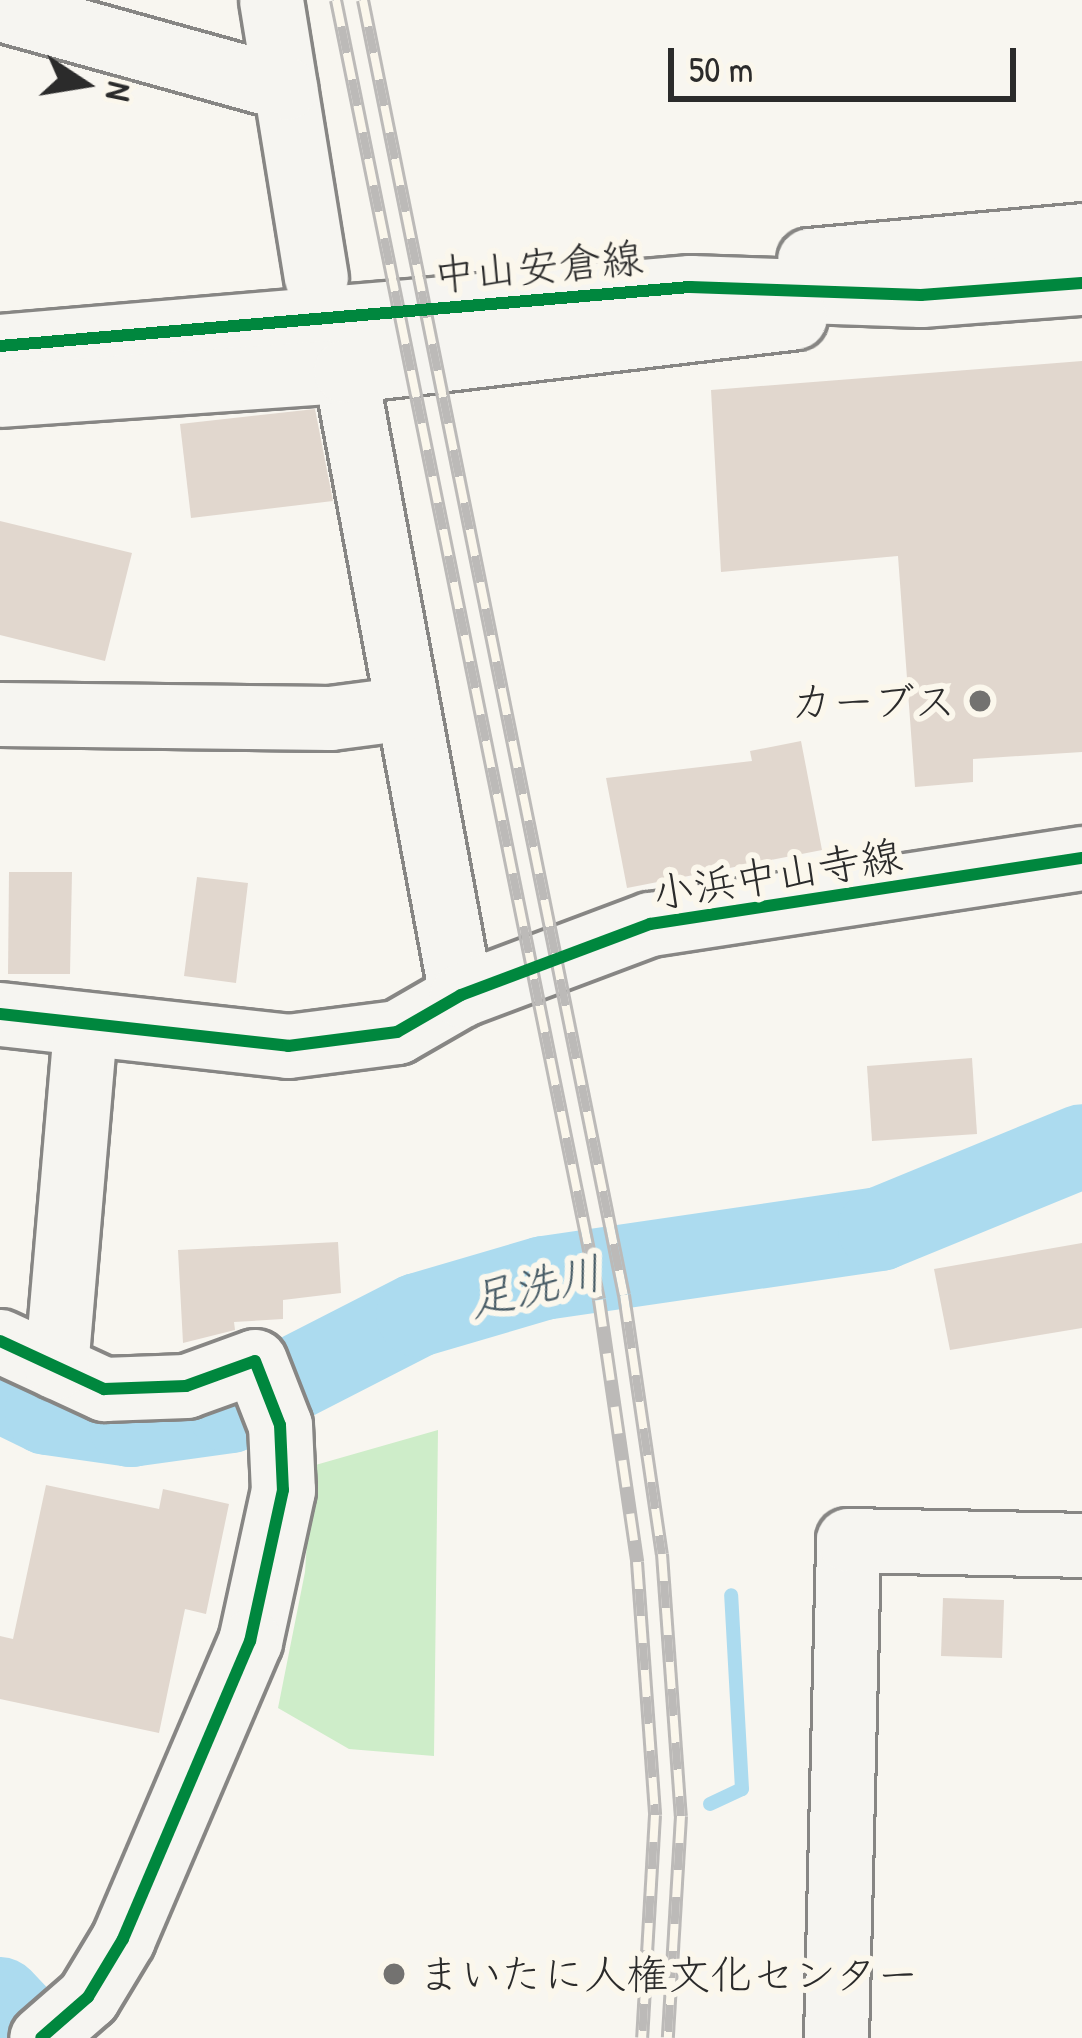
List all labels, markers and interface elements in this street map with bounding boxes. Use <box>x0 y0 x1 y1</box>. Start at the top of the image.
north arrow <box>24 24 144 144</box>
scale bar <box>674 24 1022 98</box>
text: 50 m <box>689 44 753 93</box>
text: N <box>96 78 143 105</box>
street label: 中山安倉線 <box>431 232 645 300</box>
place label: カーブス <box>788 676 956 726</box>
marker: カーブス <box>967 688 993 714</box>
street label: 小浜中山寺線 <box>649 829 905 919</box>
water label: 足洗川 <box>463 1245 607 1327</box>
place label: まいたに人権文化センター <box>418 1949 922 1999</box>
marker: まいたに人権文化センター <box>381 1961 407 1987</box>

